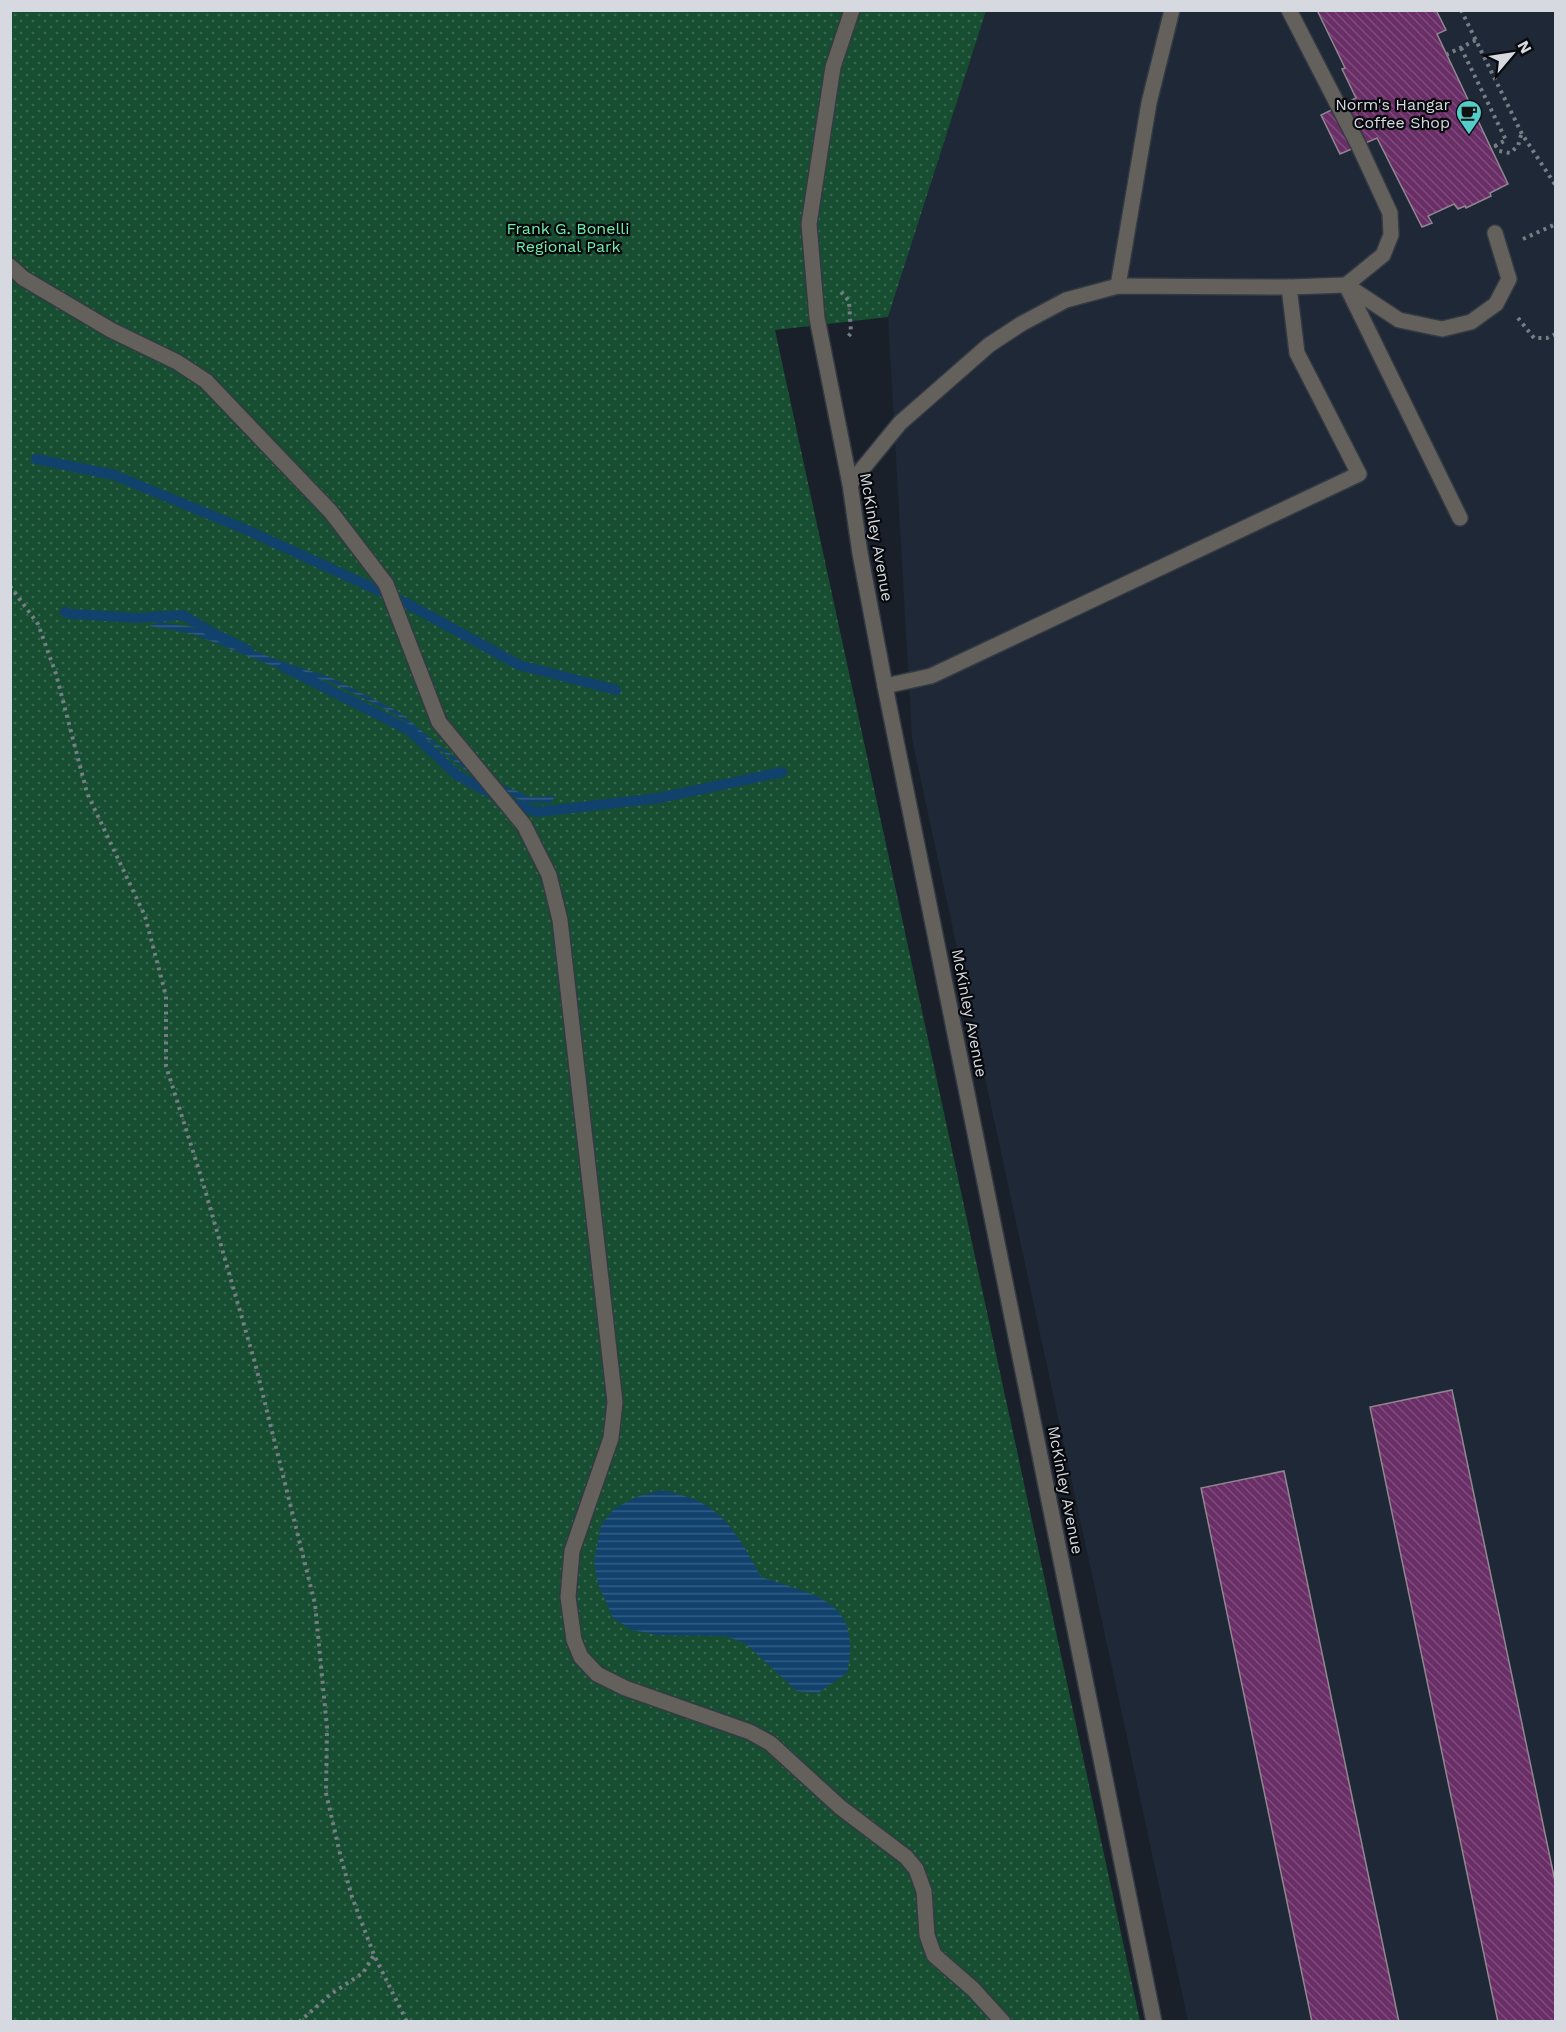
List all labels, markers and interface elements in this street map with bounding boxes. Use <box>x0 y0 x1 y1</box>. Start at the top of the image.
north arrow <box>1482 24 1542 84</box>
text: N <box>1513 37 1536 57</box>
place label: Norm's Hangar Coffee Shop <box>1335 95 1450 132</box>
cafe icon: Norm's Hangar Coffee Shop <box>1454 98 1484 136</box>
park label: Frank G. Bonelli Regional Park <box>506 219 630 256</box>
street label: McKinley Avenue <box>856 471 897 603</box>
street label: McKinley Avenue <box>948 947 991 1079</box>
street label: McKinley Avenue <box>1044 1424 1087 1556</box>

